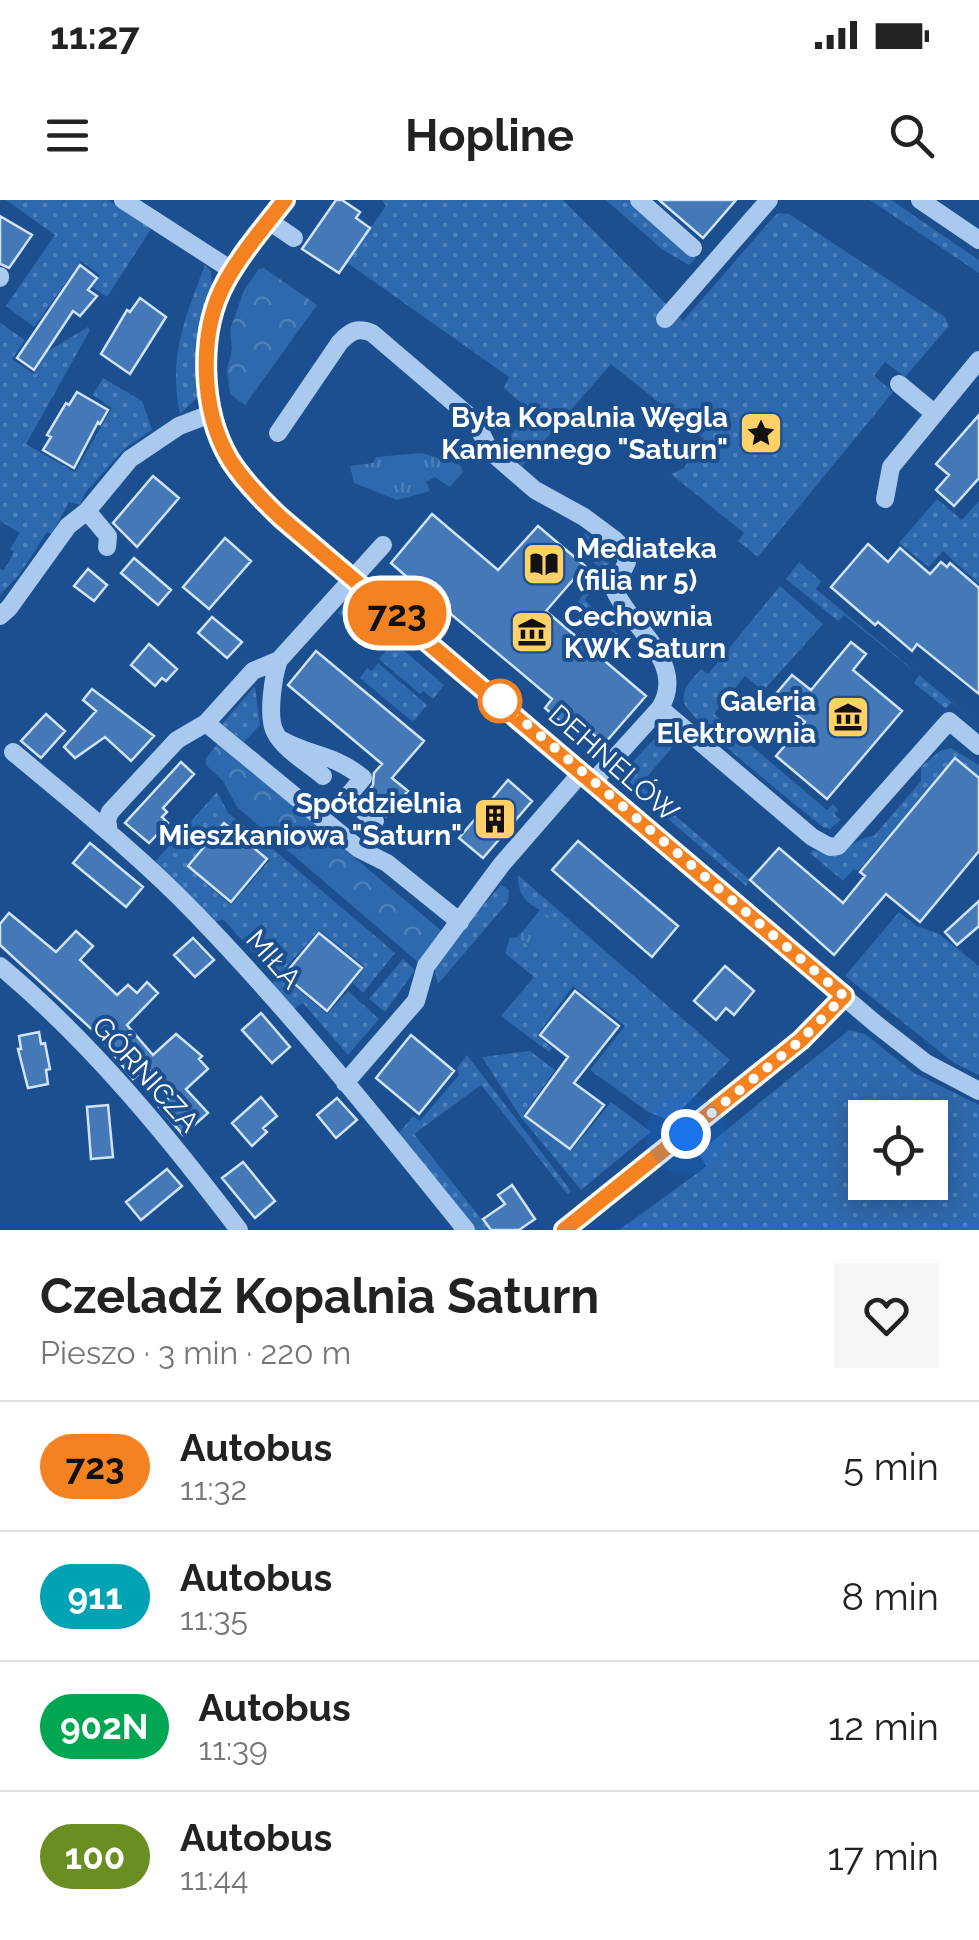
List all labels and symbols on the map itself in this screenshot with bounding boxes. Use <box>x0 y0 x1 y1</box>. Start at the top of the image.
place label: Była Kopalnia Węgla Kamiennego "Saturn" <box>441 401 728 466</box>
place icon: Była Kopalnia Węgla Kamiennego "Saturn" <box>738 410 784 456</box>
place label: Mediateka (filia nr 5) <box>576 532 717 597</box>
library icon: Mediateka (filia nr 5) <box>521 541 567 587</box>
line badge: 723 <box>340 580 454 646</box>
place label: Cechownia KWK Saturn <box>564 600 726 665</box>
museum icon: Cechownia KWK Saturn <box>509 609 555 655</box>
unlabelled marker <box>479 680 521 722</box>
place label: Galeria Elektrownia <box>656 685 816 750</box>
museum icon: Galeria Elektrownia <box>825 694 871 740</box>
street label: DEHNELÓW <box>542 698 685 829</box>
place label: Spółdzielnia Mieszkaniowa "Saturn" <box>158 787 462 852</box>
building icon: Spółdzielnia Mieszkaniowa "Saturn" <box>472 796 518 842</box>
street label: MIŁA <box>239 923 308 995</box>
street label: GÓRNICZA <box>85 1010 206 1139</box>
your location <box>661 1109 711 1159</box>

